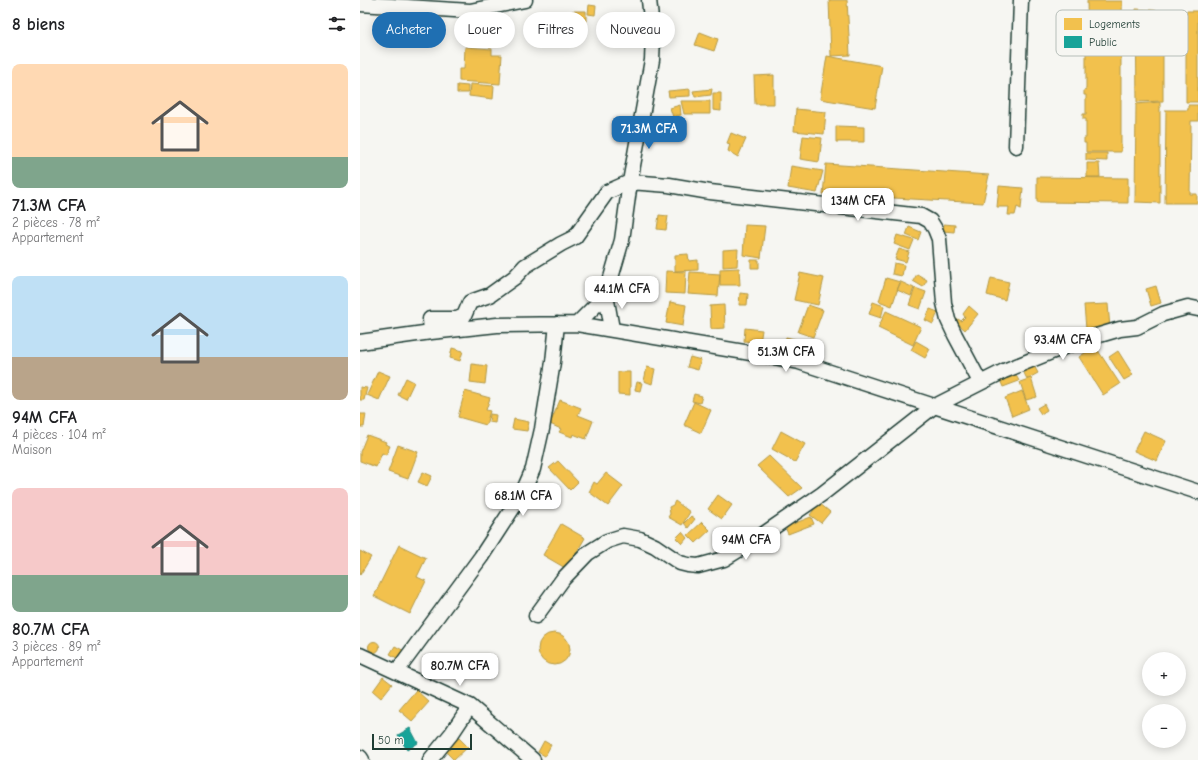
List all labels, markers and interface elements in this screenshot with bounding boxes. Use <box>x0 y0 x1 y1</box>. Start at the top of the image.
legend <box>1056 10 1188 56</box>
chip: Acheter <box>372 12 446 48</box>
chip: Louer <box>454 12 515 48</box>
chip: Filtres <box>523 12 588 48</box>
chip: Nouveau <box>596 12 675 48</box>
icon: filters <box>326 13 348 35</box>
text: 8 biens <box>12 15 65 34</box>
text: Logements <box>1089 18 1140 31</box>
text: Public <box>1089 36 1118 49</box>
icon: home <box>144 90 216 162</box>
pin: 71.3M CFA <box>603 116 695 150</box>
text: 71.3M CFA <box>621 121 677 136</box>
pin: 134M CFA <box>817 188 899 222</box>
text: 134M CFA <box>831 193 885 208</box>
text: 71.3M CFA <box>12 196 86 215</box>
text: 2 pièces · 78 m² <box>12 215 100 230</box>
text: Appartement <box>12 230 83 245</box>
pin: 44.1M CFA <box>576 276 668 310</box>
text: 44.1M CFA <box>594 281 650 296</box>
icon: home <box>144 302 216 374</box>
pin: 93.4M CFA <box>1017 327 1109 361</box>
text: 93.4M CFA <box>1034 332 1092 347</box>
pin: 51.3M CFA <box>740 339 832 373</box>
text: 51.3M CFA <box>757 344 815 359</box>
text: 94M CFA <box>12 408 77 427</box>
text: 4 pièces · 104 m² <box>12 427 106 442</box>
text: Maison <box>12 442 52 457</box>
pin: 68.1M CFA <box>477 483 569 517</box>
text: 68.1M CFA <box>494 488 552 503</box>
icon: home <box>144 514 216 586</box>
pin: 94M CFA <box>709 527 783 561</box>
text: 94M CFA <box>721 532 771 547</box>
text: 80.7M CFA <box>12 620 89 639</box>
text: 3 pièces · 89 m² <box>12 639 100 654</box>
map controls <box>1142 652 1186 748</box>
button: + <box>1142 652 1186 696</box>
pin: 80.7M CFA <box>414 653 506 687</box>
text: Appartement <box>12 654 83 669</box>
text: 80.7M CFA <box>430 658 490 673</box>
button: − <box>1142 704 1186 748</box>
scale bar <box>372 732 472 751</box>
text: 50 m <box>378 734 403 747</box>

